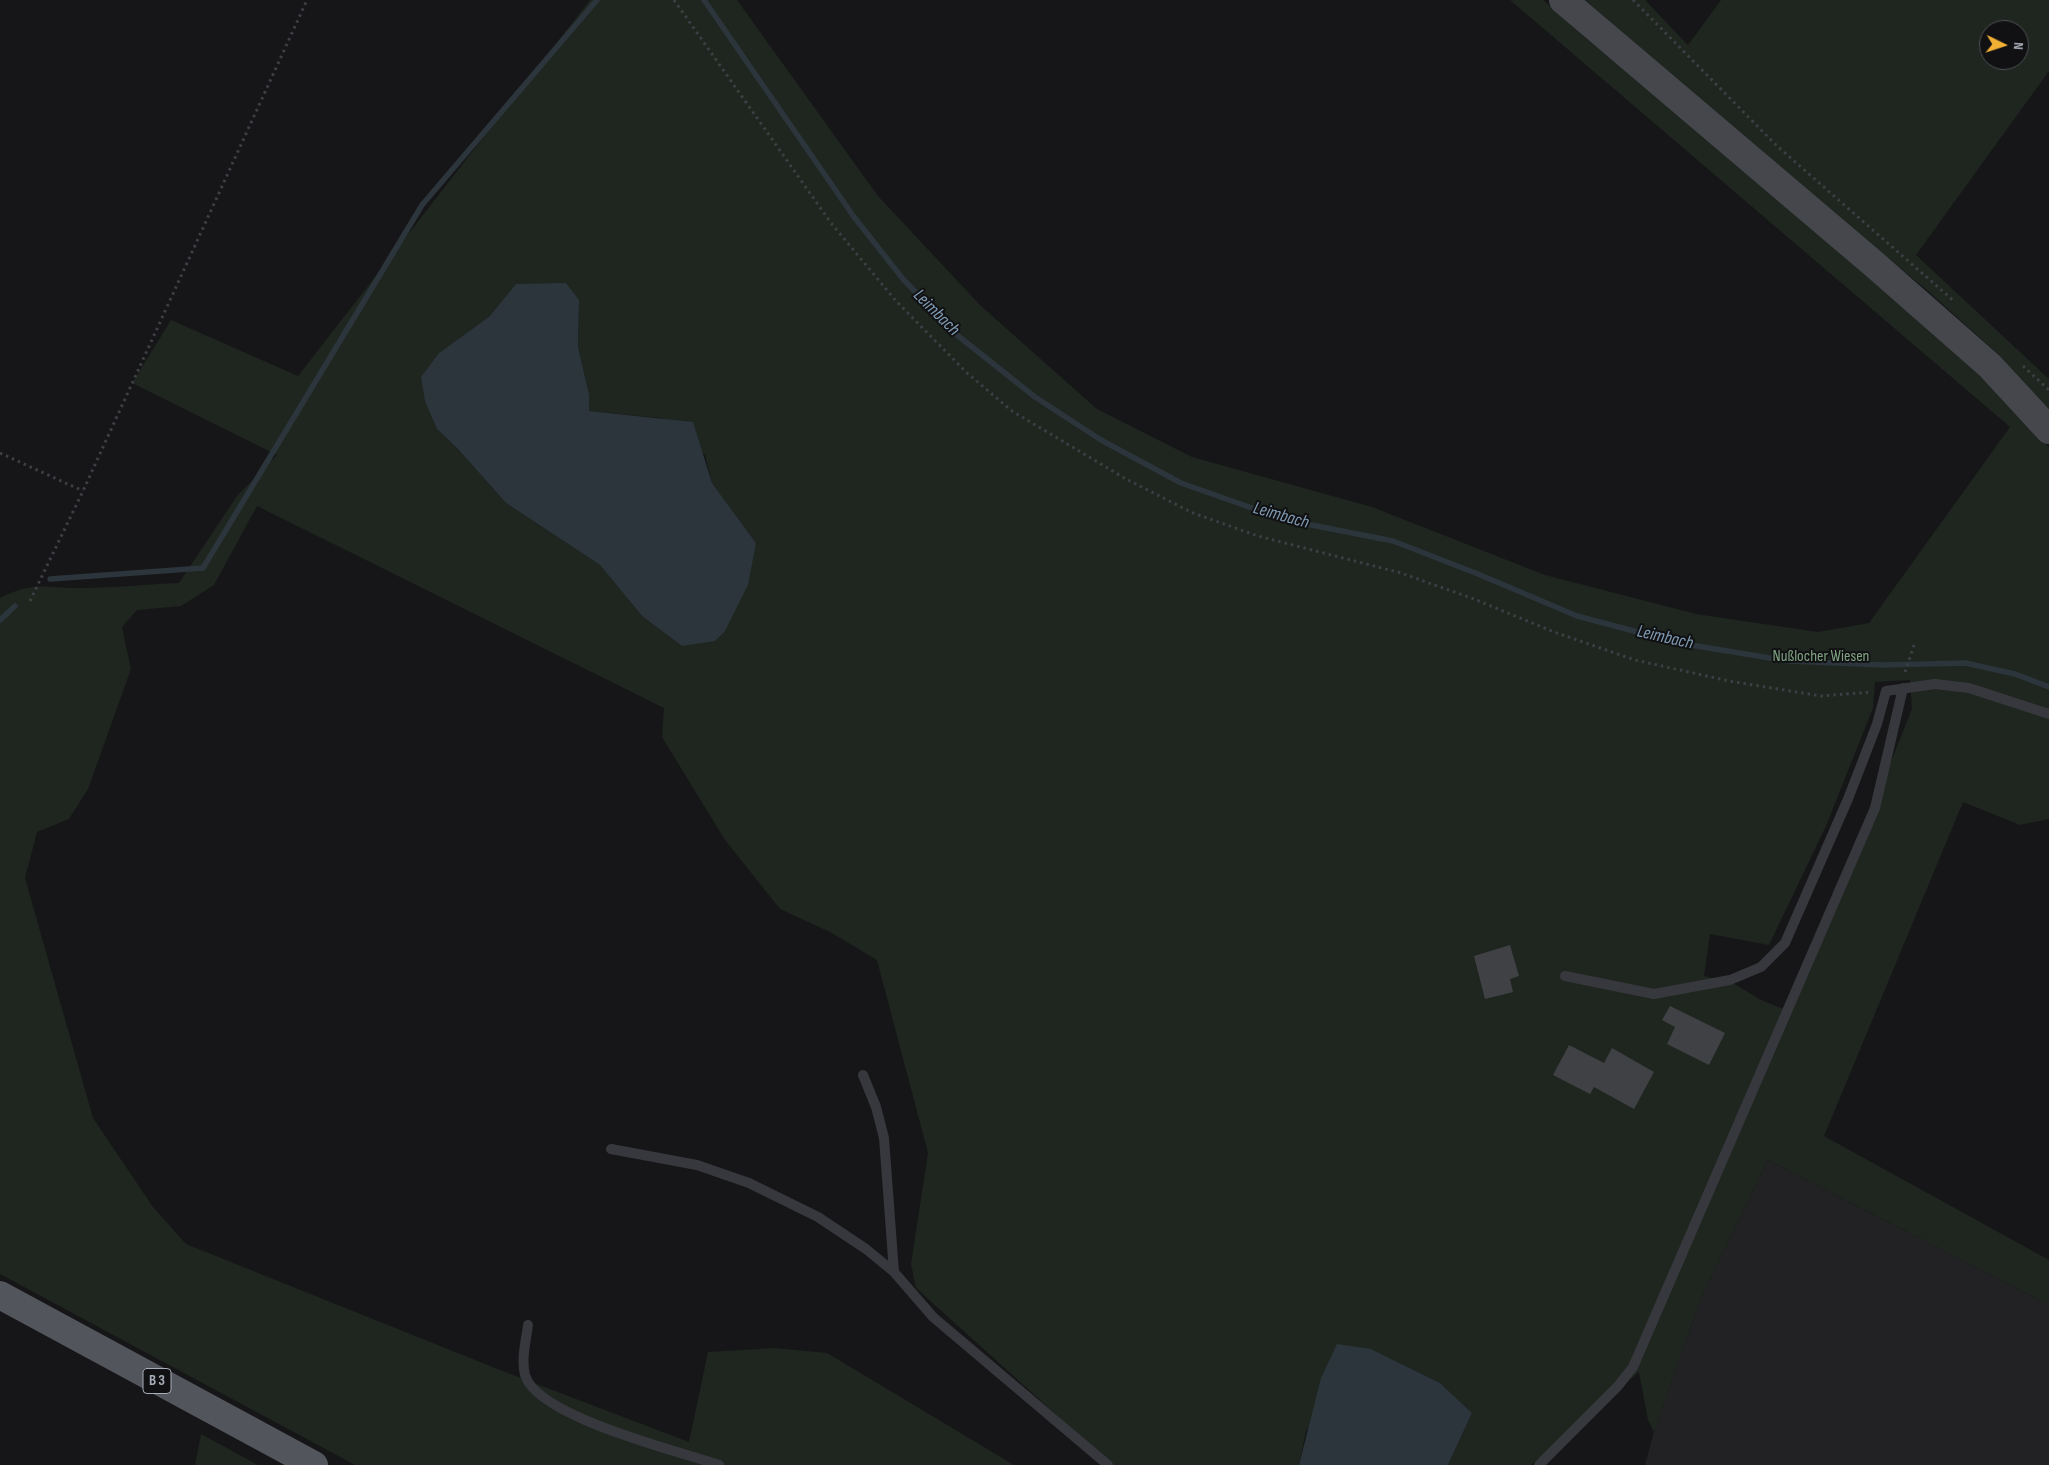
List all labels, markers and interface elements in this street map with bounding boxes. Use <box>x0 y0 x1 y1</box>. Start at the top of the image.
north arrow <box>1979 20 2029 70</box>
text: N <box>2010 42 2027 50</box>
water label: Leimbach <box>908 285 964 341</box>
water label: Leimbach <box>1251 498 1311 534</box>
water label: Leimbach <box>1635 621 1695 655</box>
park label: Nußlocher Wiesen <box>1773 647 1869 667</box>
road number: B 3 <box>143 1368 171 1394</box>

